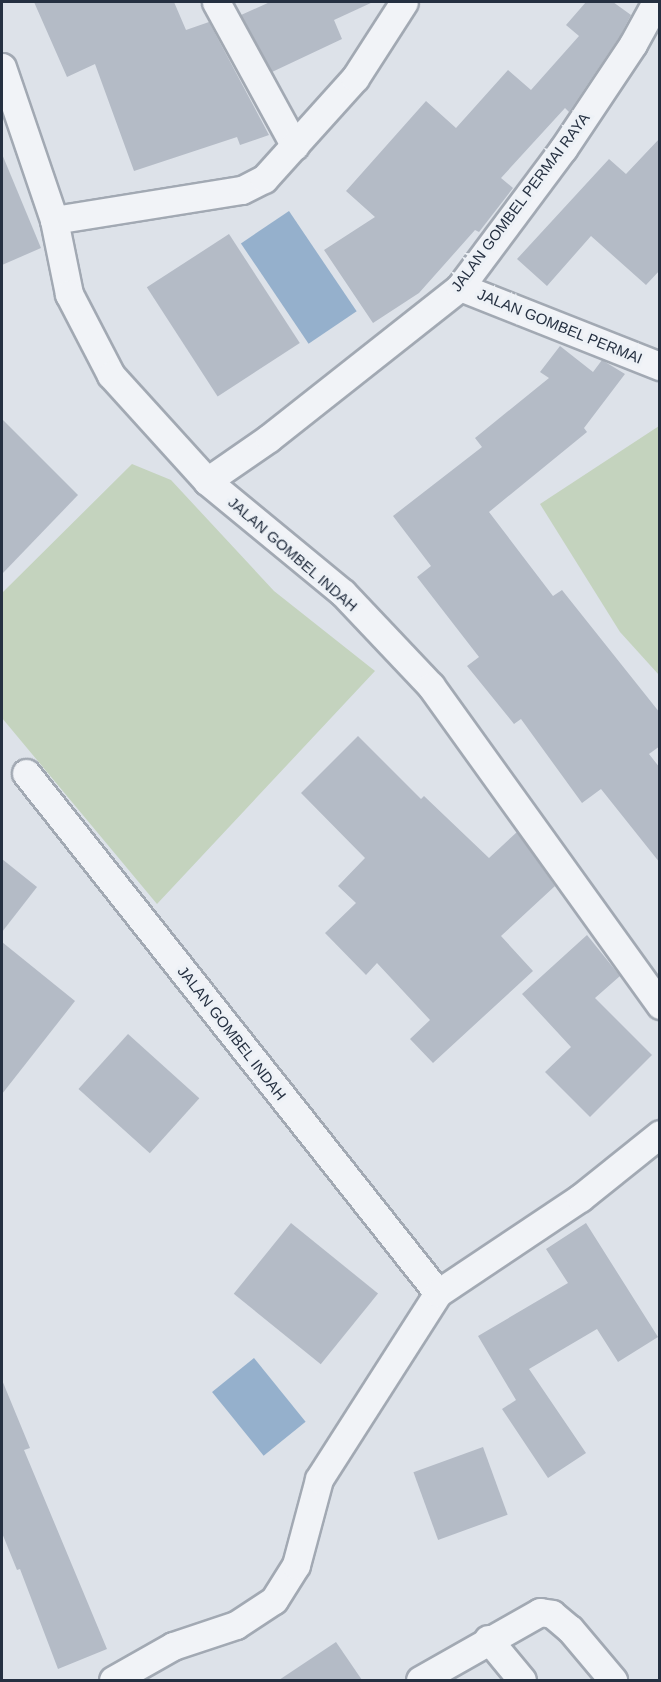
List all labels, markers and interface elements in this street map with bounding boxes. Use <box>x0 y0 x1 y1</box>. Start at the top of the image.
street label: JALAN GOMBEL PERMAI RAYA <box>447 109 593 295</box>
street label: JALAN GOMBEL PERMAI <box>475 285 645 367</box>
street label: JALAN GOMBEL INDAH <box>225 493 361 615</box>
street label: JALAN GOMBEL INDAH <box>174 962 290 1104</box>

